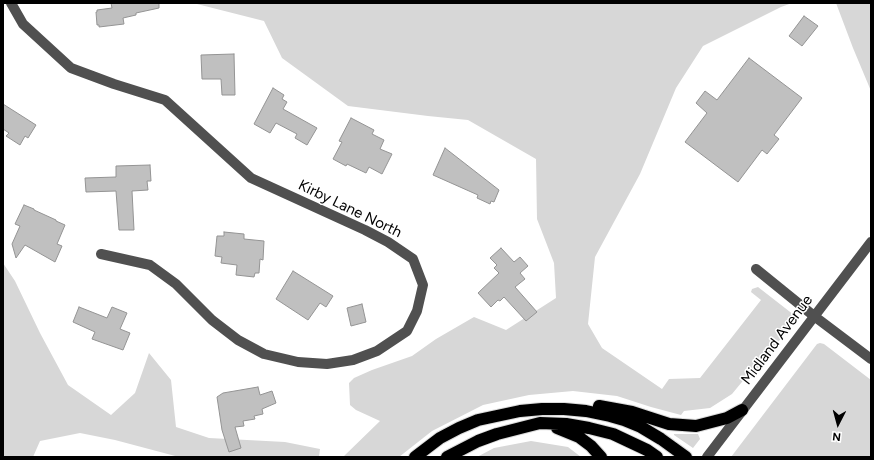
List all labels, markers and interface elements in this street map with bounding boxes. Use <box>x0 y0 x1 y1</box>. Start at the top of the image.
street label: Kirby Lane North <box>295 176 405 242</box>
street label: Midland Avenue <box>737 292 817 388</box>
north arrow <box>818 404 858 444</box>
text: N <box>832 430 842 443</box>

